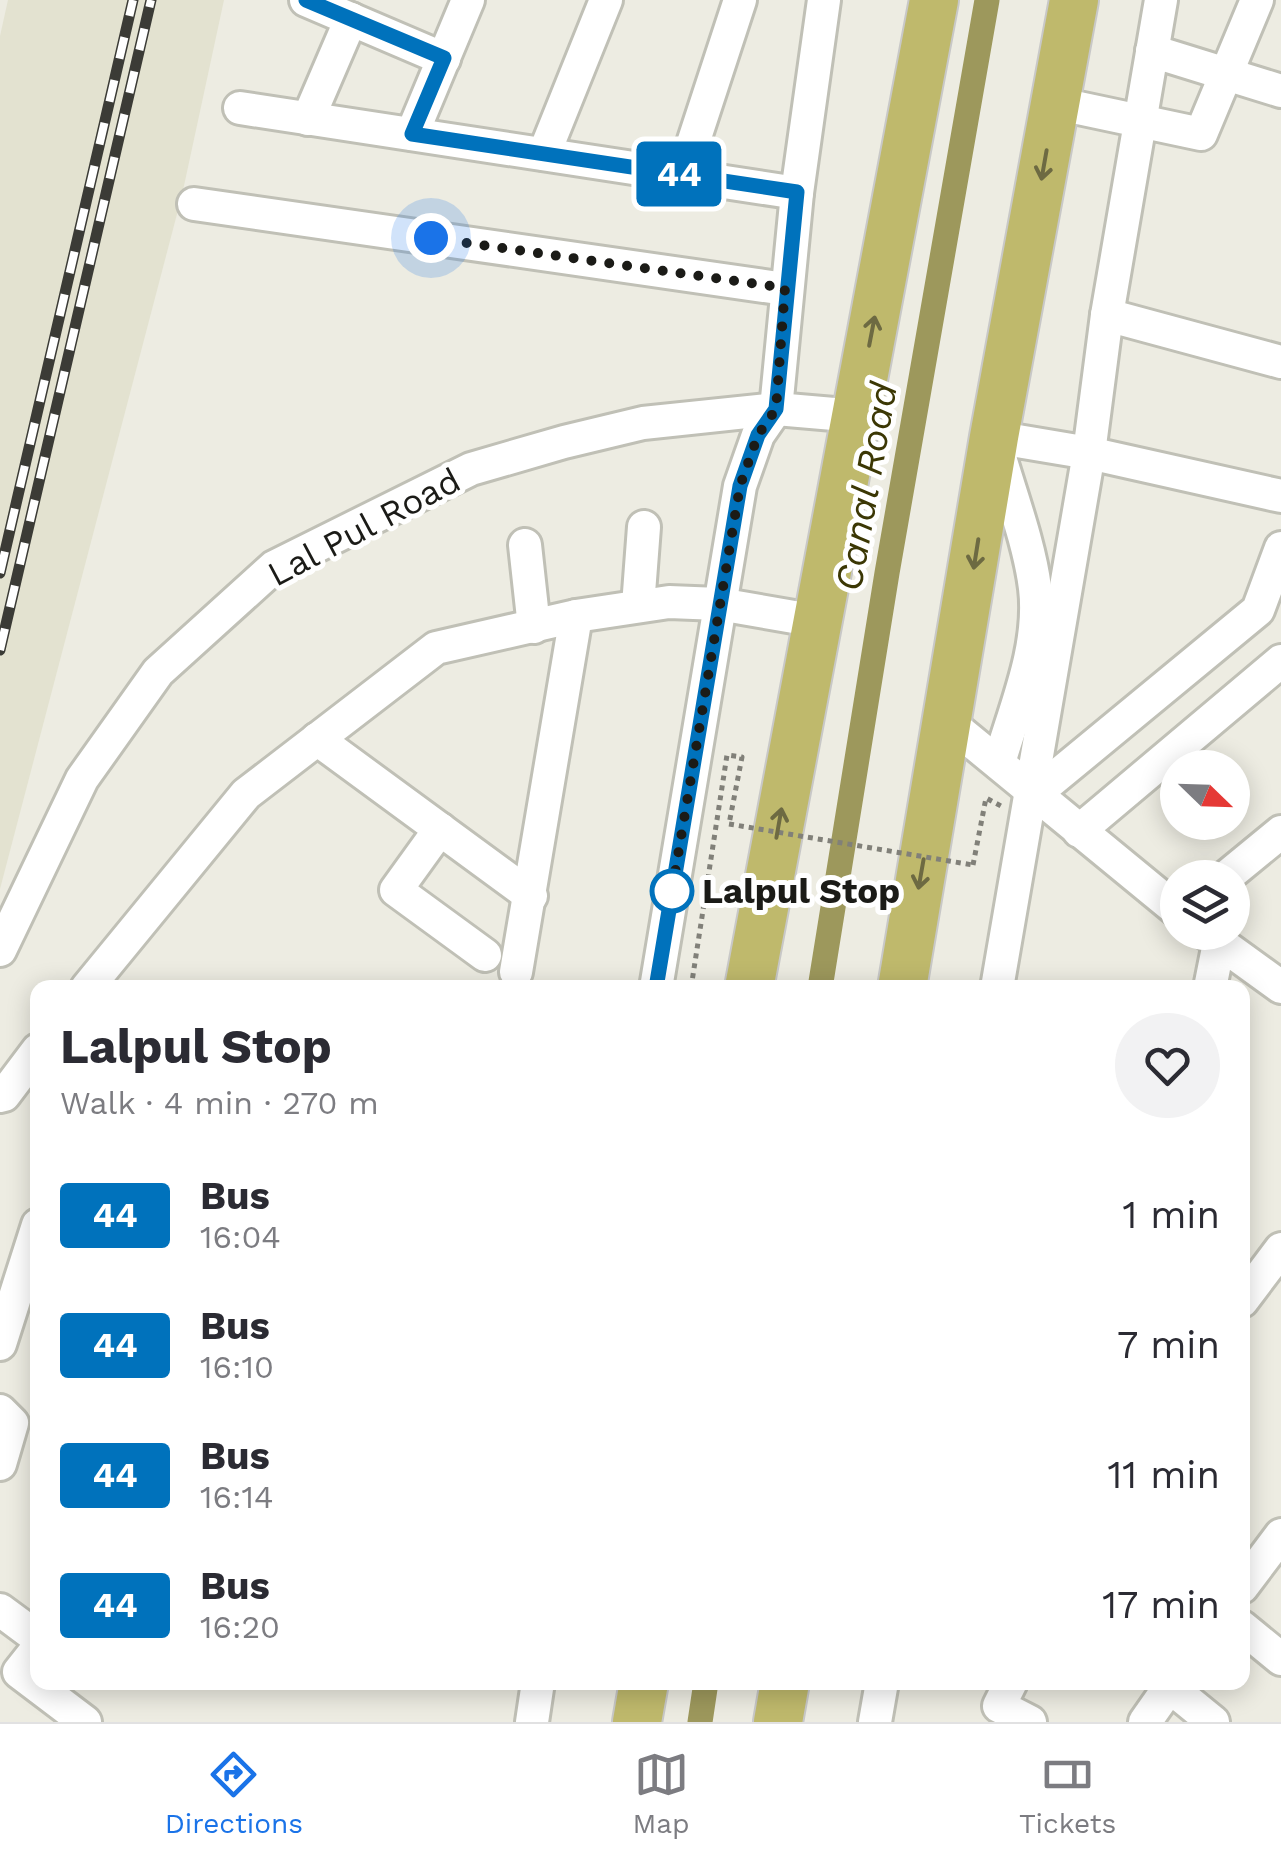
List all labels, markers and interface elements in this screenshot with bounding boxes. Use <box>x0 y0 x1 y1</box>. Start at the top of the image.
line badge: 44 <box>634 142 724 206</box>
one-way arrow <box>1033 148 1052 180</box>
text: 44 <box>656 153 702 195</box>
your location <box>406 213 456 263</box>
one-way arrow <box>863 316 882 348</box>
water label: Canal Road <box>826 378 906 595</box>
street label: Lal Pul Road <box>261 459 467 595</box>
one-way arrow <box>966 537 984 570</box>
north arrow <box>1160 750 1250 840</box>
map controls <box>1160 750 1250 950</box>
one-way arrow <box>771 808 790 840</box>
one-way arrow <box>912 858 930 890</box>
button: layers <box>1160 860 1250 950</box>
marker: Lalpul Stop <box>651 870 693 912</box>
place label: Lalpul Stop <box>702 870 900 912</box>
button: heart <box>1115 1013 1220 1118</box>
text: Lalpul Stop <box>60 1018 332 1075</box>
text: Walk · 4 min · 270 m <box>60 1084 379 1122</box>
text: Bus <box>200 1174 270 1218</box>
text: 1 min <box>1122 1193 1220 1237</box>
text: 44 <box>92 1194 138 1236</box>
text: 16:04 <box>200 1218 281 1256</box>
text: Bus <box>200 1304 270 1348</box>
text: 7 min <box>1117 1323 1220 1367</box>
text: 44 <box>92 1324 138 1366</box>
text: 16:10 <box>200 1348 274 1386</box>
text: Bus <box>200 1434 270 1478</box>
text: 11 min <box>1108 1453 1220 1497</box>
text: 44 <box>92 1454 138 1496</box>
text: 16:14 <box>200 1478 273 1516</box>
text: Bus <box>200 1564 270 1608</box>
text: 17 min <box>1102 1583 1220 1627</box>
text: 44 <box>92 1584 138 1626</box>
text: 16:20 <box>200 1608 280 1646</box>
tab: Directions <box>165 1747 303 1840</box>
tab: Map <box>633 1747 690 1840</box>
tab: Tickets <box>1019 1747 1116 1840</box>

